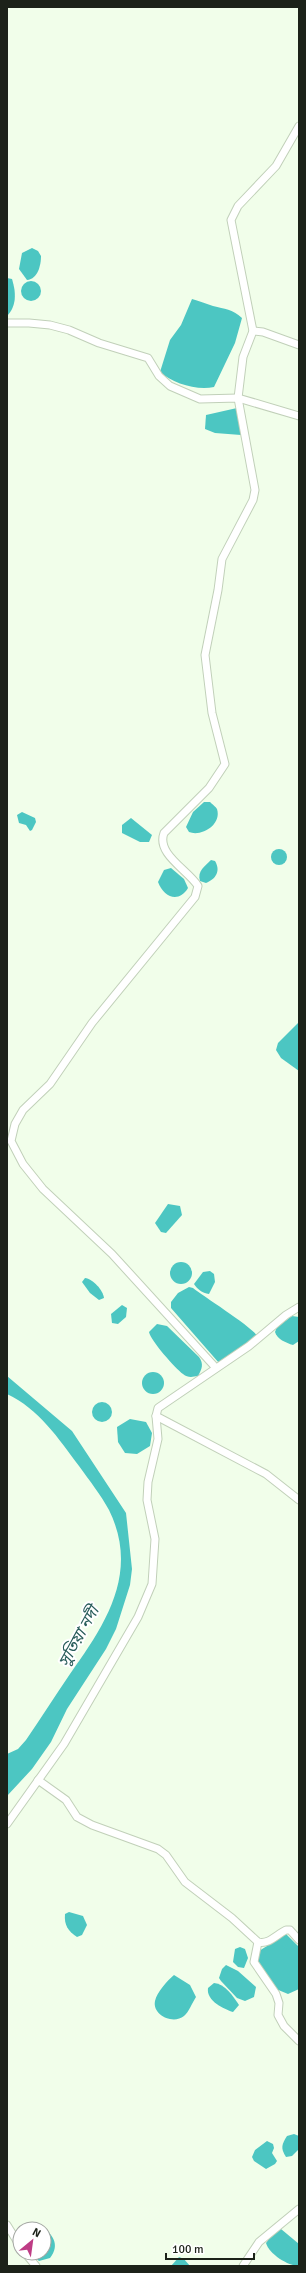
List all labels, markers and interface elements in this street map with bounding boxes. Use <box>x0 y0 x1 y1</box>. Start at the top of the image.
water label: সুতিয়া নদী <box>54 1600 105 1670</box>
north arrow <box>12 2221 52 2261</box>
text: N <box>30 2225 43 2240</box>
scale bar <box>166 2235 254 2261</box>
text: 100 m <box>172 2242 204 2257</box>

